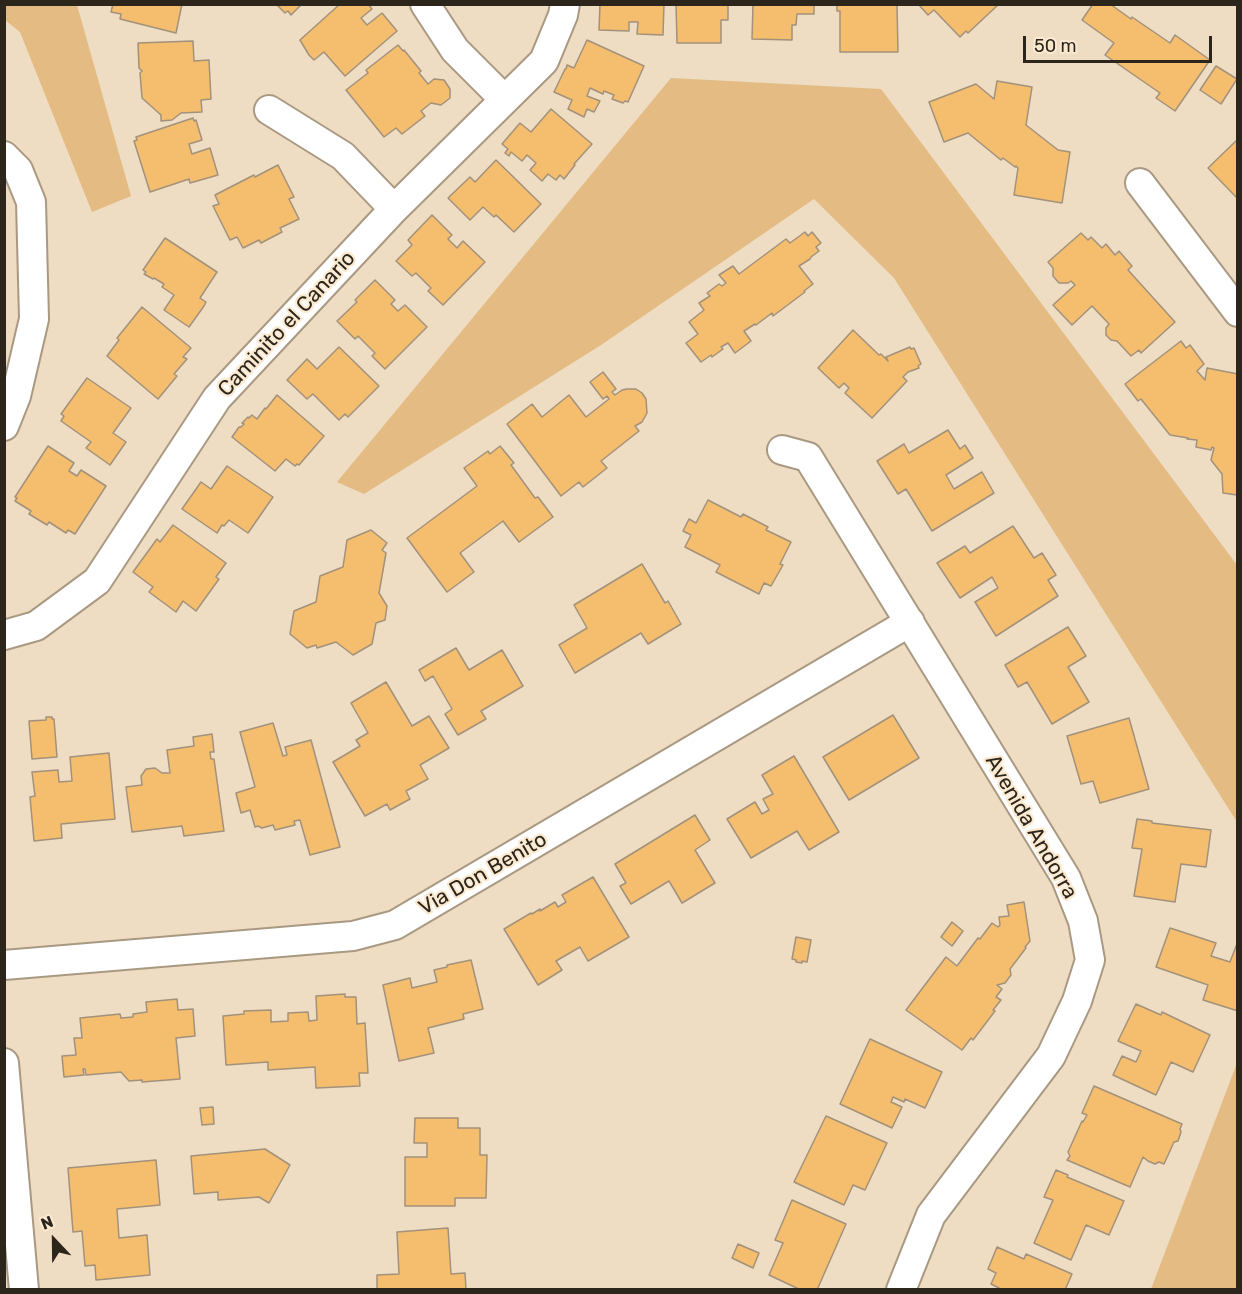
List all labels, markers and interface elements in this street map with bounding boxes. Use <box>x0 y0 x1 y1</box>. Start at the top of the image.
scale bar <box>1026 24 1215 62</box>
text: 50 m <box>1034 35 1077 57</box>
street label: Caminito el Canario <box>213 246 361 402</box>
street label: Avenida Andorra <box>980 750 1082 904</box>
street label: Via Don Benito <box>414 827 552 921</box>
north arrow <box>24 1210 84 1270</box>
text: N <box>38 1212 56 1234</box>

